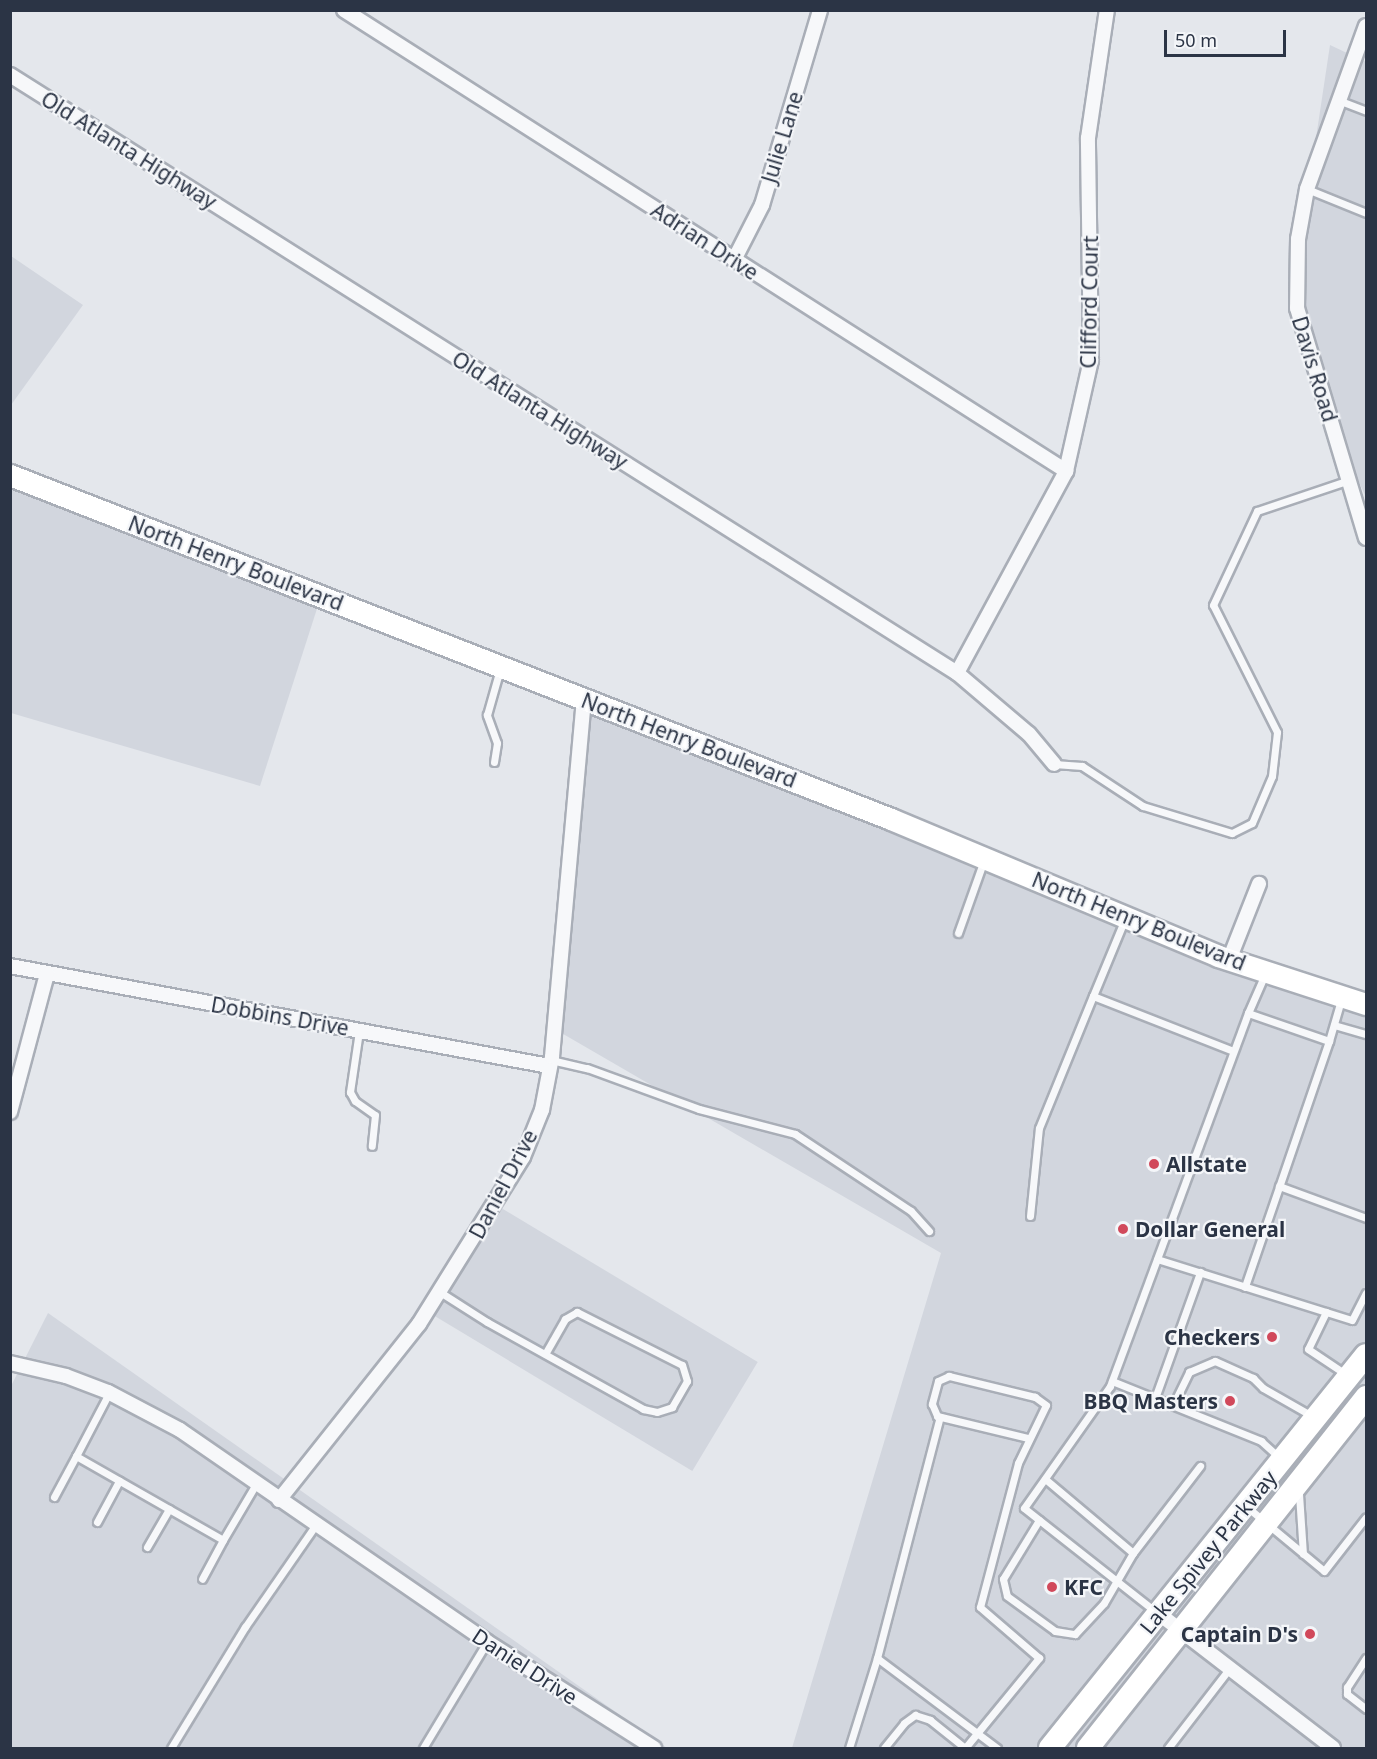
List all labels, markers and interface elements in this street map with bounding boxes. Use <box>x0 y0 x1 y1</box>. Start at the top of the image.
scale bar <box>1167 18 1288 56</box>
text: 50 m <box>1175 28 1217 52</box>
street label: Old Atlanta Highway <box>37 86 221 214</box>
street label: Julie Lane <box>756 88 808 186</box>
street label: Adrian Drive <box>647 197 763 285</box>
street label: Clifford Court <box>1075 235 1103 369</box>
street label: Davis Road <box>1287 313 1343 425</box>
street label: Old Atlanta Highway <box>448 346 632 474</box>
street label: North Henry Boulevard <box>125 510 347 616</box>
street label: North Henry Boulevard <box>578 687 800 793</box>
street label: North Henry Boulevard <box>1028 867 1250 975</box>
street label: Dobbins Drive <box>209 991 351 1041</box>
street label: Daniel Drive <box>464 1125 542 1243</box>
place label: Allstate <box>1166 1151 1247 1177</box>
marker: Allstate <box>1147 1157 1161 1171</box>
place label: Dollar General <box>1135 1216 1285 1242</box>
marker: Dollar General <box>1116 1222 1130 1236</box>
place label: Checkers <box>1164 1324 1260 1350</box>
marker: Checkers <box>1265 1330 1279 1344</box>
place label: BBQ Masters <box>1083 1388 1218 1414</box>
marker: BBQ Masters <box>1223 1394 1237 1408</box>
street label: Lake Spivey Parkway <box>1134 1465 1282 1639</box>
place label: KFC <box>1064 1574 1103 1600</box>
marker: KFC <box>1045 1580 1059 1594</box>
place label: Captain D's <box>1181 1621 1298 1647</box>
street label: Daniel Drive <box>468 1623 582 1709</box>
marker: Captain D's <box>1303 1627 1317 1641</box>

